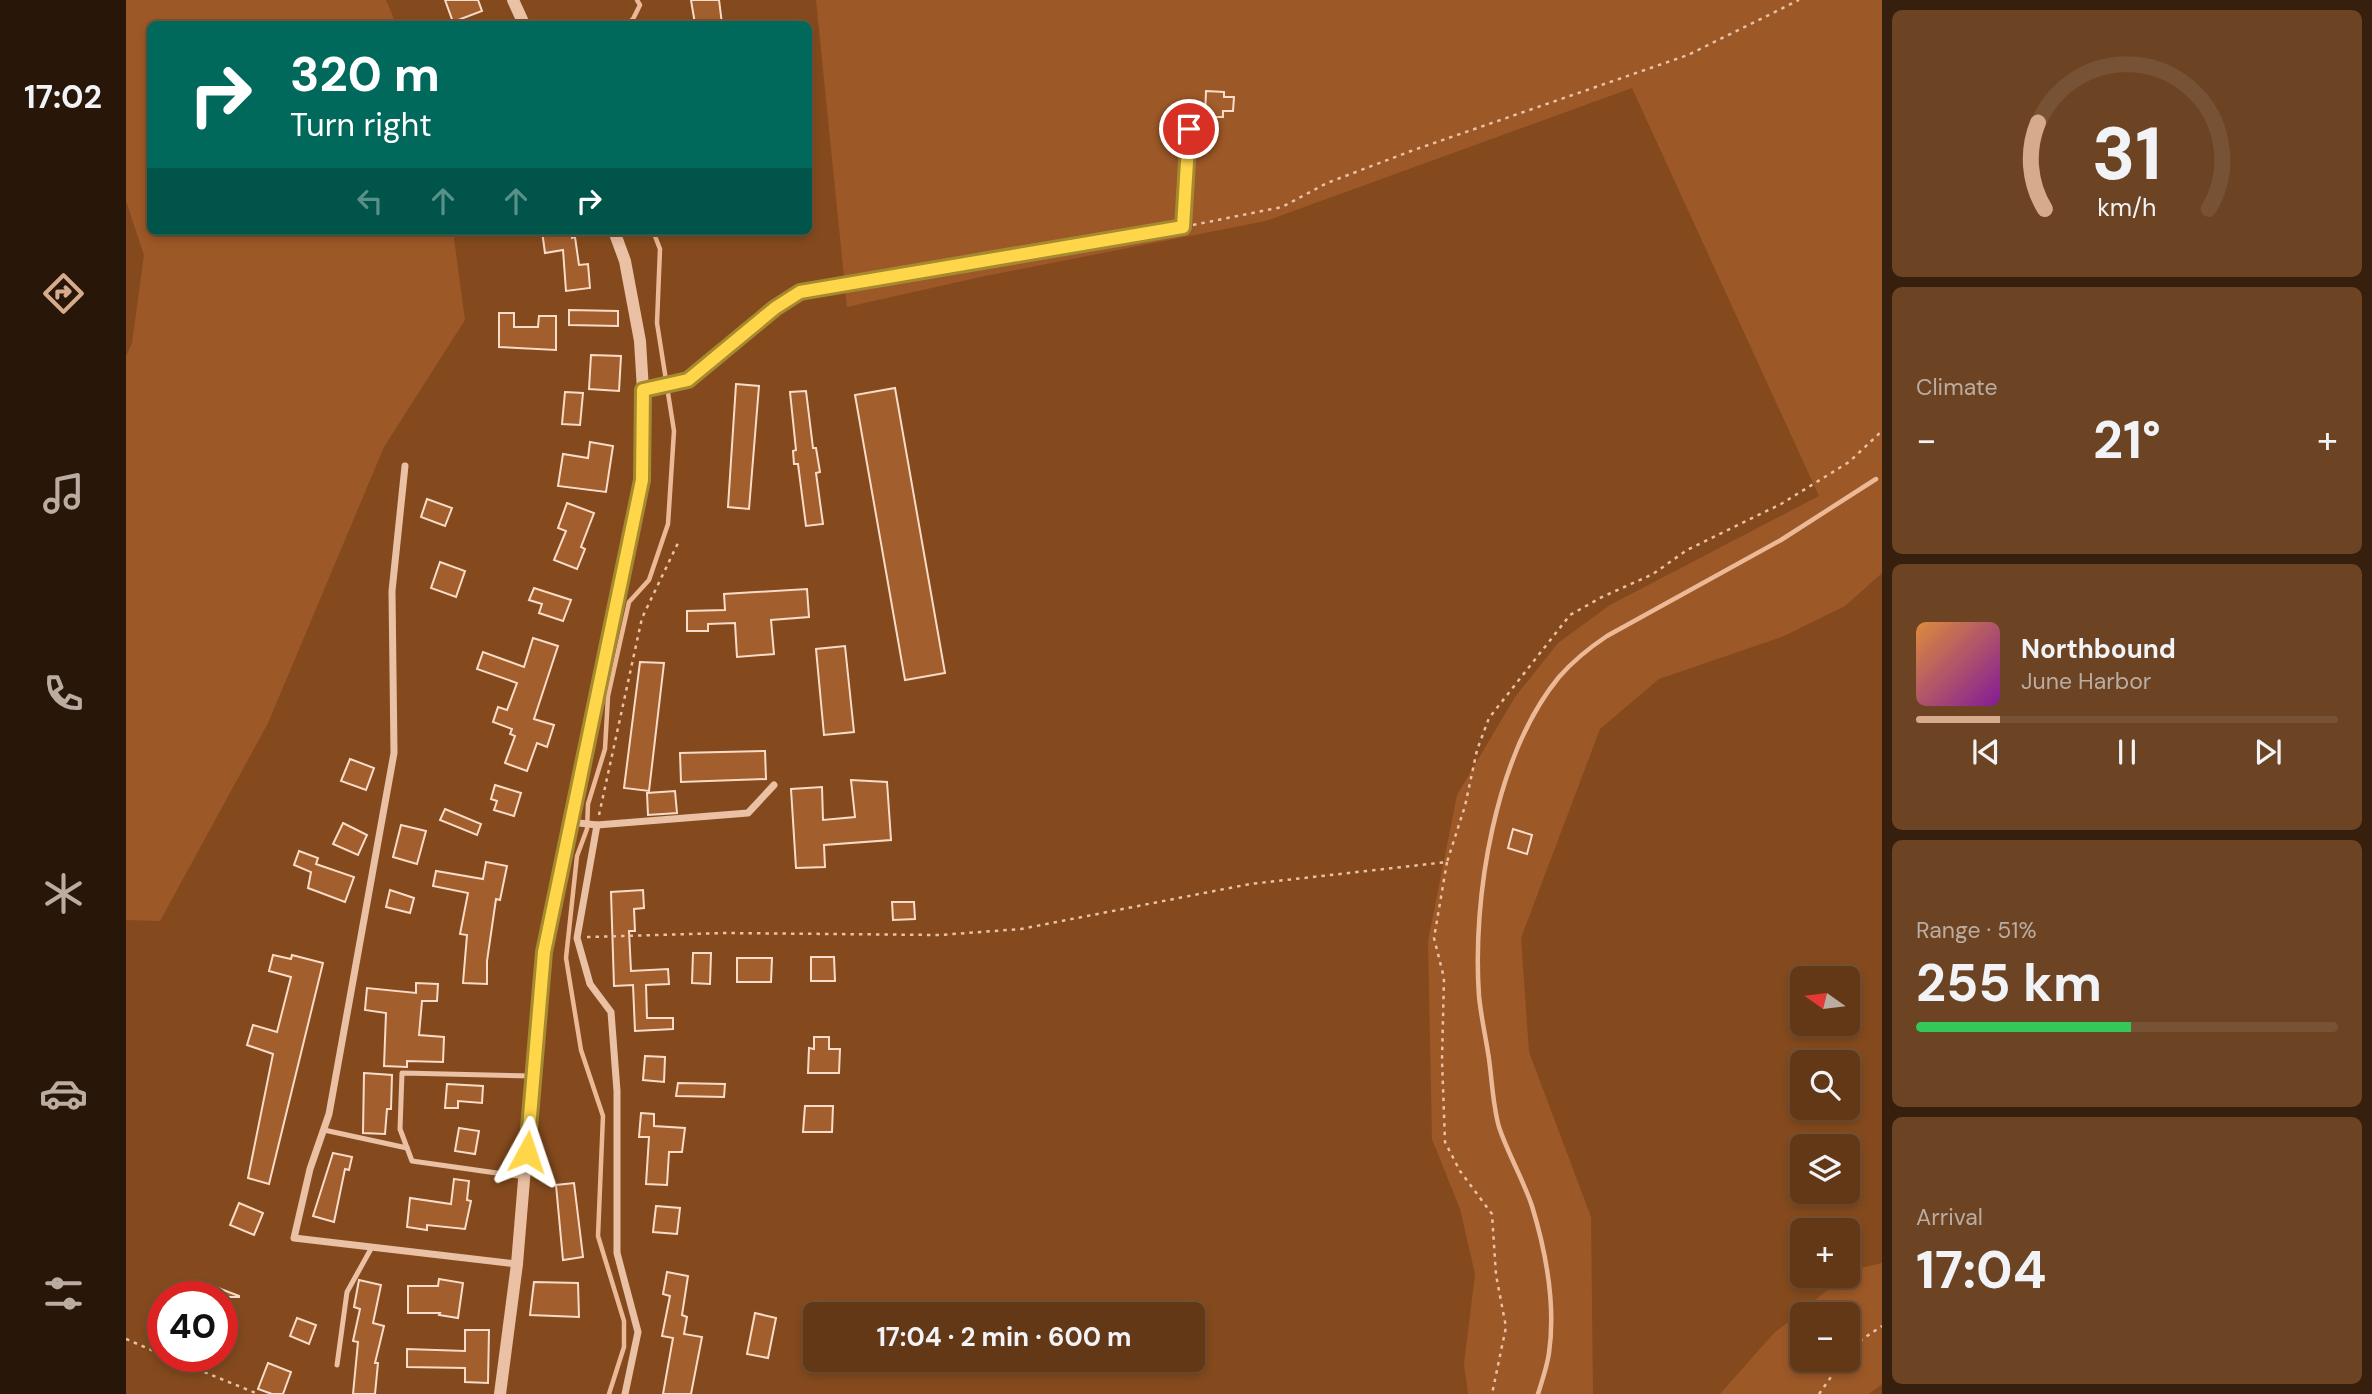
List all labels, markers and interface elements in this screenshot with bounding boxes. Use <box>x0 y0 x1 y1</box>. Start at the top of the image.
text: 320 m <box>290 42 440 106</box>
icon: right <box>175 49 266 140</box>
text: 17:02 <box>24 76 102 118</box>
pin <box>1159 99 1219 159</box>
text: Turn right <box>290 104 432 146</box>
text: 31 <box>2092 108 2162 203</box>
icon: arrive <box>1170 110 1208 148</box>
icon: left <box>351 182 389 220</box>
icon: ahead <box>424 182 462 220</box>
icon: ahead <box>497 182 535 220</box>
icon: right <box>570 182 608 220</box>
text: km/h <box>2097 191 2157 224</box>
icon: directions <box>39 269 88 318</box>
text: Climate <box>1916 372 1998 402</box>
text: 21° <box>2093 406 2161 474</box>
text: − <box>1916 415 1937 465</box>
text: + <box>2317 415 2338 465</box>
icon: music <box>39 469 88 518</box>
text: Northbound <box>2021 632 2176 666</box>
text: June Harbor <box>2021 666 2151 696</box>
icon: phone <box>39 669 88 718</box>
icon: previous <box>1967 733 2005 771</box>
icon: pause <box>2108 733 2146 771</box>
icon: next <box>2249 733 2287 771</box>
icon: climate <box>39 869 88 918</box>
text: Range · 51% <box>1916 915 2037 945</box>
text: 255 km <box>1916 949 2102 1017</box>
north arrow <box>1790 966 1860 1036</box>
map controls <box>1790 966 1860 1372</box>
button: search <box>1790 1050 1860 1120</box>
icon: car <box>39 1069 88 1118</box>
position arrow <box>490 1115 564 1189</box>
button: layers <box>1790 1134 1860 1204</box>
text: Arrival <box>1916 1202 1983 1232</box>
button: + <box>1790 1218 1860 1288</box>
text: 17:04 <box>1916 1236 2046 1304</box>
icon: filters <box>39 1269 88 1318</box>
speed limit sign: 40 <box>147 1281 238 1372</box>
button: − <box>1790 1302 1860 1372</box>
text: 17:04 · 2 min · 600 m <box>876 1320 1132 1354</box>

